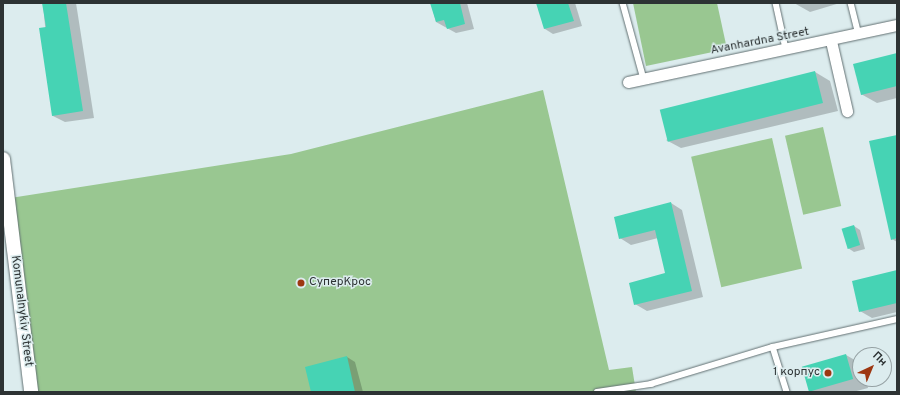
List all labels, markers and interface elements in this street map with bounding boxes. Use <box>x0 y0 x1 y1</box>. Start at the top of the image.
street label: Avanhardna Street <box>710 25 810 59</box>
street label: Komunalnykiv Street <box>7 255 35 367</box>
place label: СуперКрос <box>309 276 371 290</box>
marker: СуперКрос <box>296 278 306 288</box>
north arrow <box>852 347 892 387</box>
text: Пн <box>869 349 890 369</box>
place label: 1 корпус <box>773 366 820 380</box>
marker: 1 корпус <box>823 368 833 378</box>

